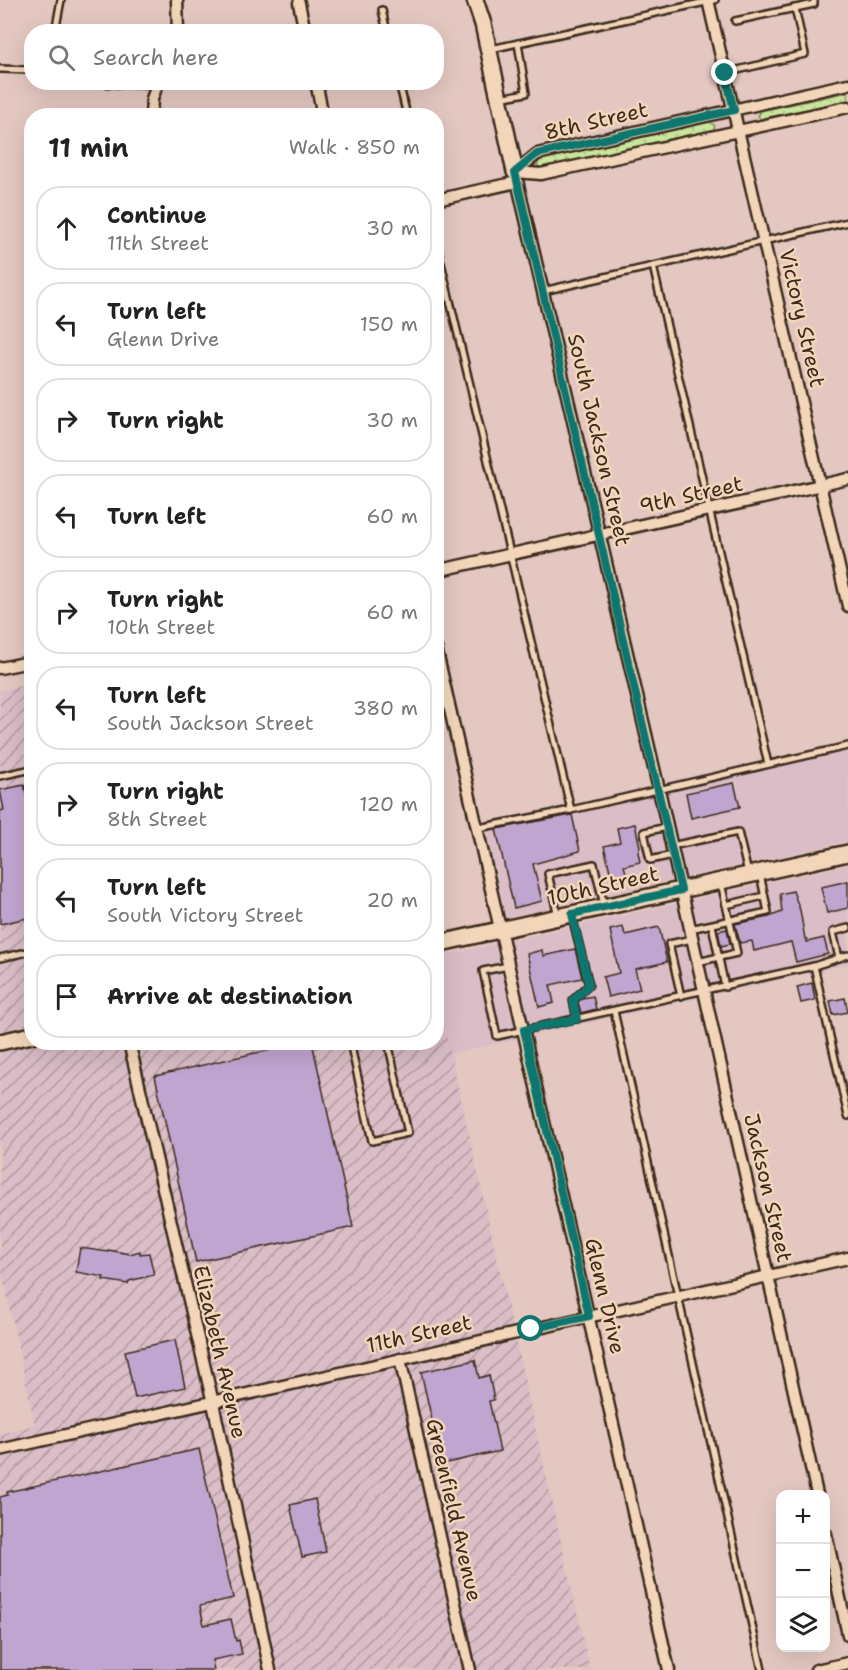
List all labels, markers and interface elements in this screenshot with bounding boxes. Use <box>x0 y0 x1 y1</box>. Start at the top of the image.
search box <box>24 24 444 90</box>
icon: search <box>45 41 78 74</box>
text: Search here <box>93 43 219 72</box>
route end <box>711 59 737 85</box>
street label: 8th Street <box>542 96 650 146</box>
text: 11 min <box>48 130 129 165</box>
text: Walk · 850 m <box>289 134 420 160</box>
text: Continue <box>107 201 207 230</box>
icon: ahead <box>50 212 83 245</box>
text: 30 m <box>366 215 418 241</box>
text: 11th Street <box>107 230 209 256</box>
street label: Victory Street <box>772 246 832 390</box>
text: Turn left <box>107 297 206 326</box>
icon: left <box>50 308 83 341</box>
text: 150 m <box>360 311 418 337</box>
text: Glenn Drive <box>107 326 219 352</box>
street label: South Jackson Street <box>561 331 637 549</box>
icon: right <box>50 404 83 437</box>
text: Turn right <box>107 406 224 435</box>
text: 30 m <box>366 407 418 433</box>
street label: 9th Street <box>637 470 745 520</box>
icon: left <box>50 500 83 533</box>
text: Turn left <box>107 502 206 531</box>
text: 60 m <box>366 503 418 529</box>
text: Turn right <box>107 585 224 614</box>
icon: right <box>50 596 83 629</box>
text: 60 m <box>366 599 418 625</box>
text: 10th Street <box>107 614 215 640</box>
text: Turn left <box>107 681 206 710</box>
icon: left <box>50 692 83 725</box>
text: 380 m <box>353 695 418 721</box>
text: South Jackson Street <box>107 710 314 736</box>
text: Turn right <box>107 777 224 806</box>
icon: right <box>50 788 83 821</box>
text: 120 m <box>359 791 418 817</box>
text: 8th Street <box>107 806 207 832</box>
street label: 10th Street <box>544 860 662 912</box>
text: Turn left <box>107 873 206 902</box>
icon: left <box>50 884 83 917</box>
text: 20 m <box>367 887 418 913</box>
text: South Victory Street <box>107 902 304 928</box>
icon: arrive <box>50 980 83 1013</box>
text: Arrive at destination <box>107 982 353 1011</box>
street label: Jackson Street <box>737 1111 799 1265</box>
street label: Glenn Drive <box>578 1235 632 1357</box>
street label: Elizabeth Avenue <box>186 1263 254 1441</box>
street label: 11th Street <box>364 1308 474 1360</box>
route start <box>517 1315 543 1341</box>
street label: Greenfield Avenue <box>419 1416 489 1604</box>
map controls <box>776 1490 830 1652</box>
button: + <box>776 1490 830 1544</box>
button: − <box>776 1544 830 1598</box>
button: layers <box>776 1598 830 1652</box>

